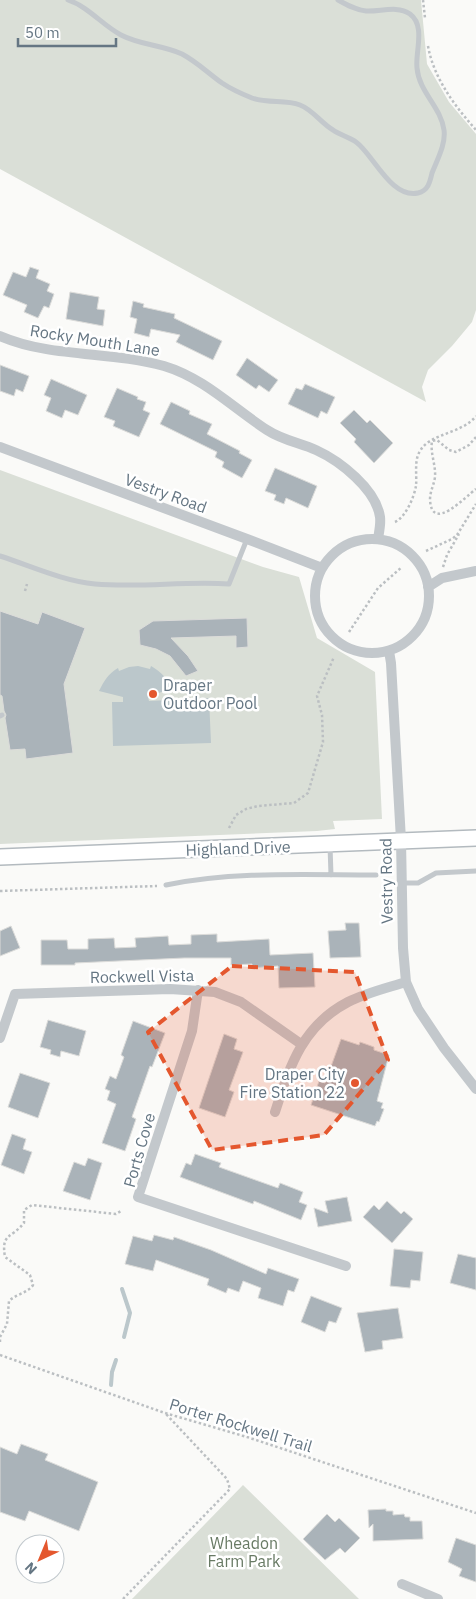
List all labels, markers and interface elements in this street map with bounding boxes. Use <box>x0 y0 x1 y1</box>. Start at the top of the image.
scale bar <box>18 15 115 47</box>
text: 50 m <box>25 23 60 42</box>
street label: Rocky Mouth Lane <box>29 320 162 360</box>
street label: Vestry Road <box>122 469 210 517</box>
place label: Draper Outdoor Pool <box>163 675 257 713</box>
marker: Draper Outdoor Pool <box>147 688 159 700</box>
street label: Highland Drive <box>185 836 291 860</box>
street label: Vestry Road <box>375 838 397 924</box>
street label: Rockwell Vista <box>90 965 195 987</box>
place label: Draper City Fire Station 22 <box>240 1064 345 1102</box>
marker: Draper City Fire Station 22 <box>349 1077 361 1089</box>
street label: Ports Cove <box>119 1110 159 1190</box>
street label: Porter Rockwell Trail <box>167 1394 315 1456</box>
park label: Wheadon Farm Park <box>208 1533 281 1571</box>
north arrow <box>15 1534 65 1584</box>
text: N <box>21 1558 41 1578</box>

